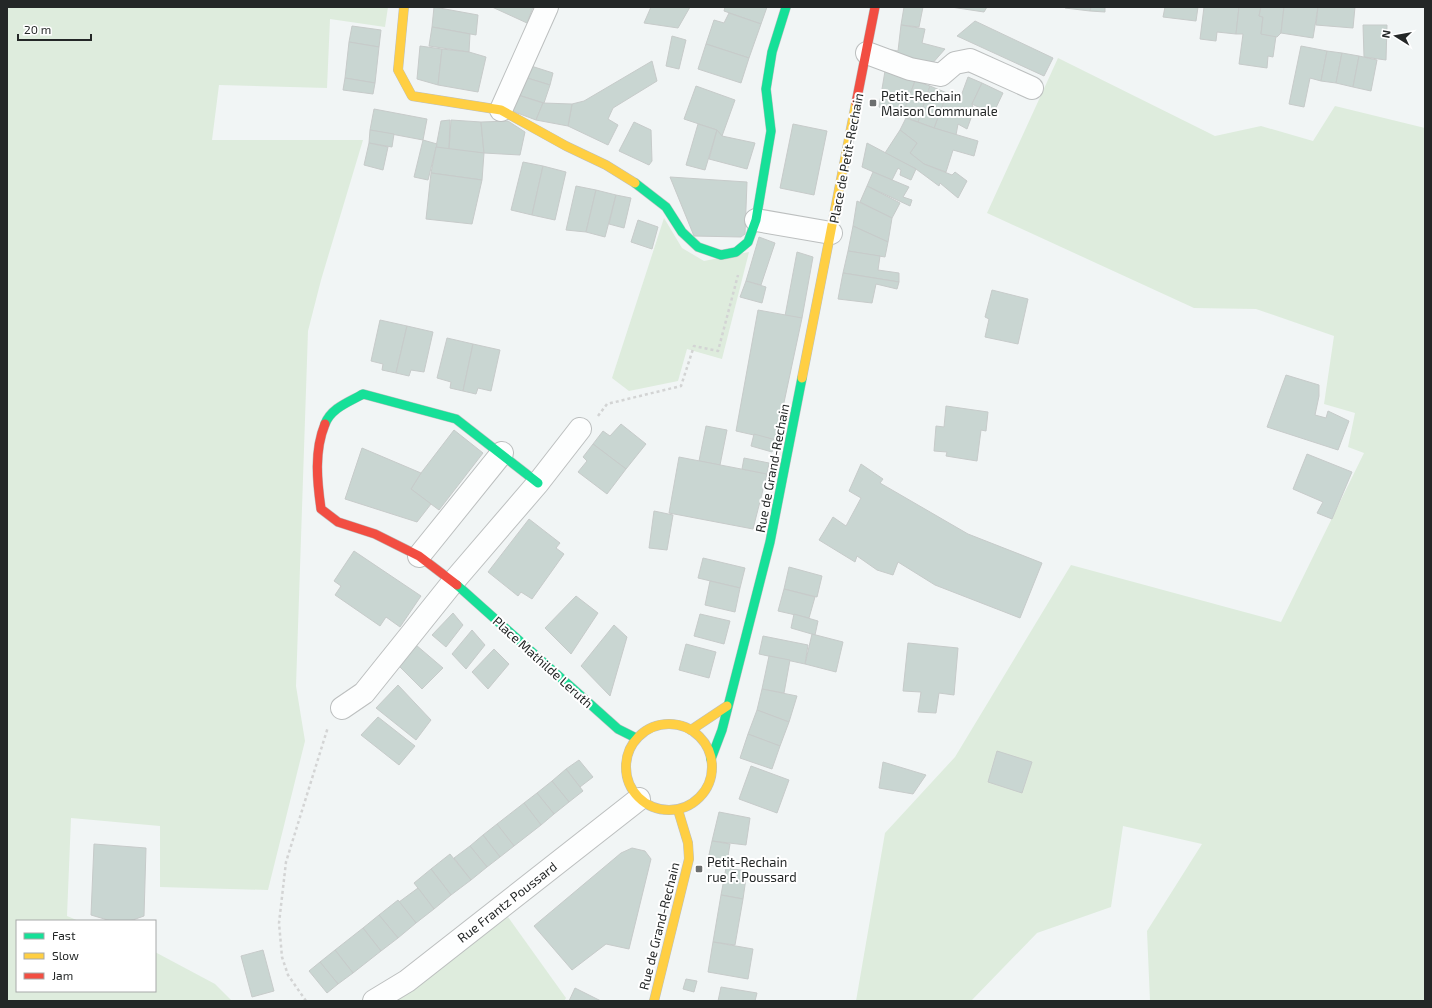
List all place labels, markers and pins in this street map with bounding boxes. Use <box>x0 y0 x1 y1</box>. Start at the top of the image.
place label: Petit-Rechain Maison Communale <box>881 88 998 119</box>
marker: Petit-Rechain Maison Communale <box>868 98 878 108</box>
place label: Petit-Rechain rue F. Poussard <box>707 854 797 885</box>
marker: Petit-Rechain rue F. Poussard <box>694 864 704 874</box>

